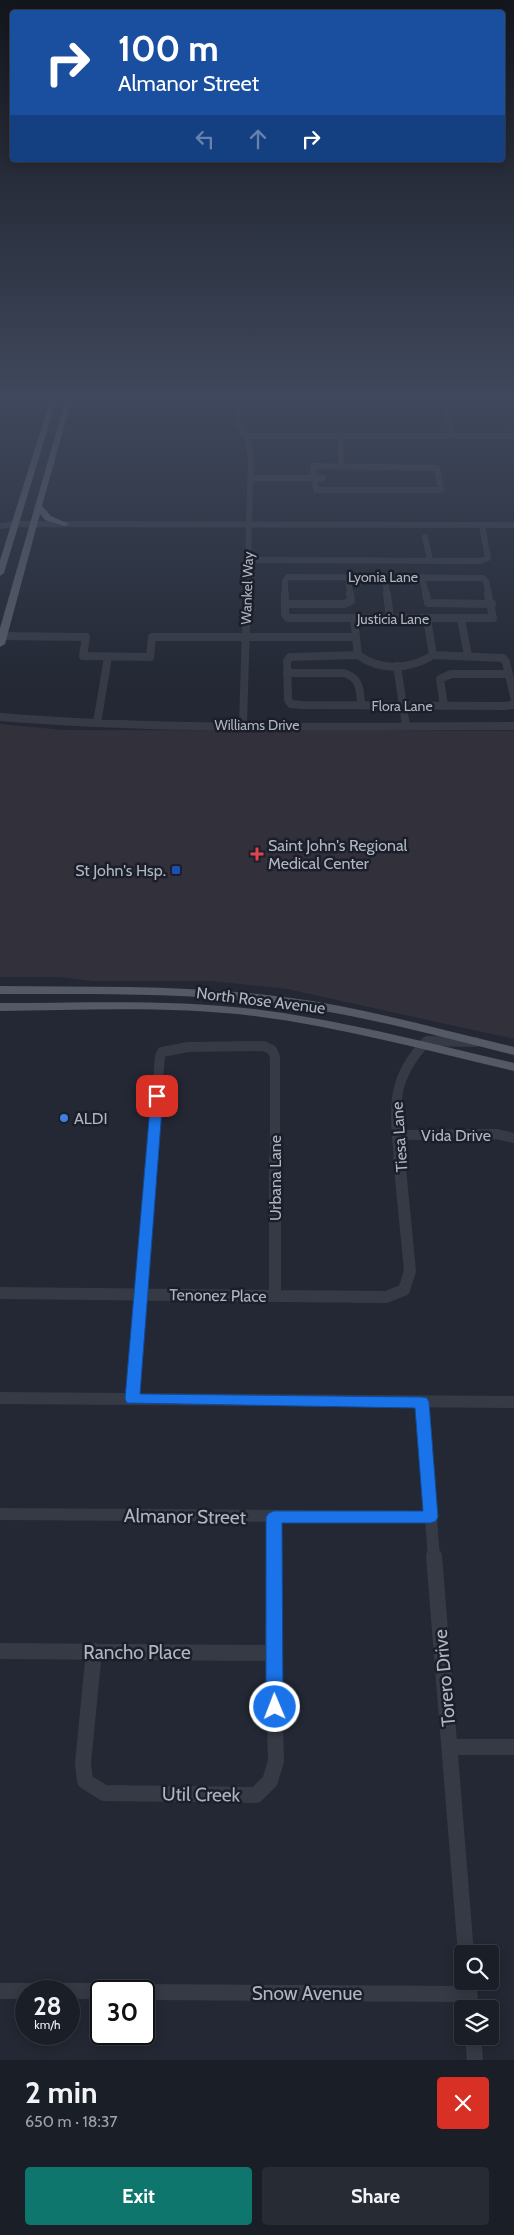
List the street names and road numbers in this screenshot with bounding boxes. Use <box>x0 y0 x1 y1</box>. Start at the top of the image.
street label: Wankel Way <box>237 551 257 625</box>
street label: Lyonia Lane <box>348 568 418 586</box>
street label: Justicia Lane <box>356 610 429 628</box>
street label: Flora Lane <box>371 697 433 715</box>
street label: Williams Drive <box>214 716 300 734</box>
street label: North Rose Avenue <box>195 983 327 1018</box>
street label: Tiesa Lane <box>388 1101 411 1173</box>
street label: Vida Drive <box>421 1126 491 1145</box>
street label: Urbana Lane <box>266 1135 285 1221</box>
street label: Tenonez Place <box>169 1285 267 1306</box>
street label: Almanor Street <box>124 1504 247 1529</box>
street label: Torero Drive <box>429 1628 460 1728</box>
street label: Rancho Place <box>83 1641 191 1664</box>
street label: Util Creek <box>162 1782 241 1807</box>
street label: Snow Avenue <box>252 1982 362 2005</box>

